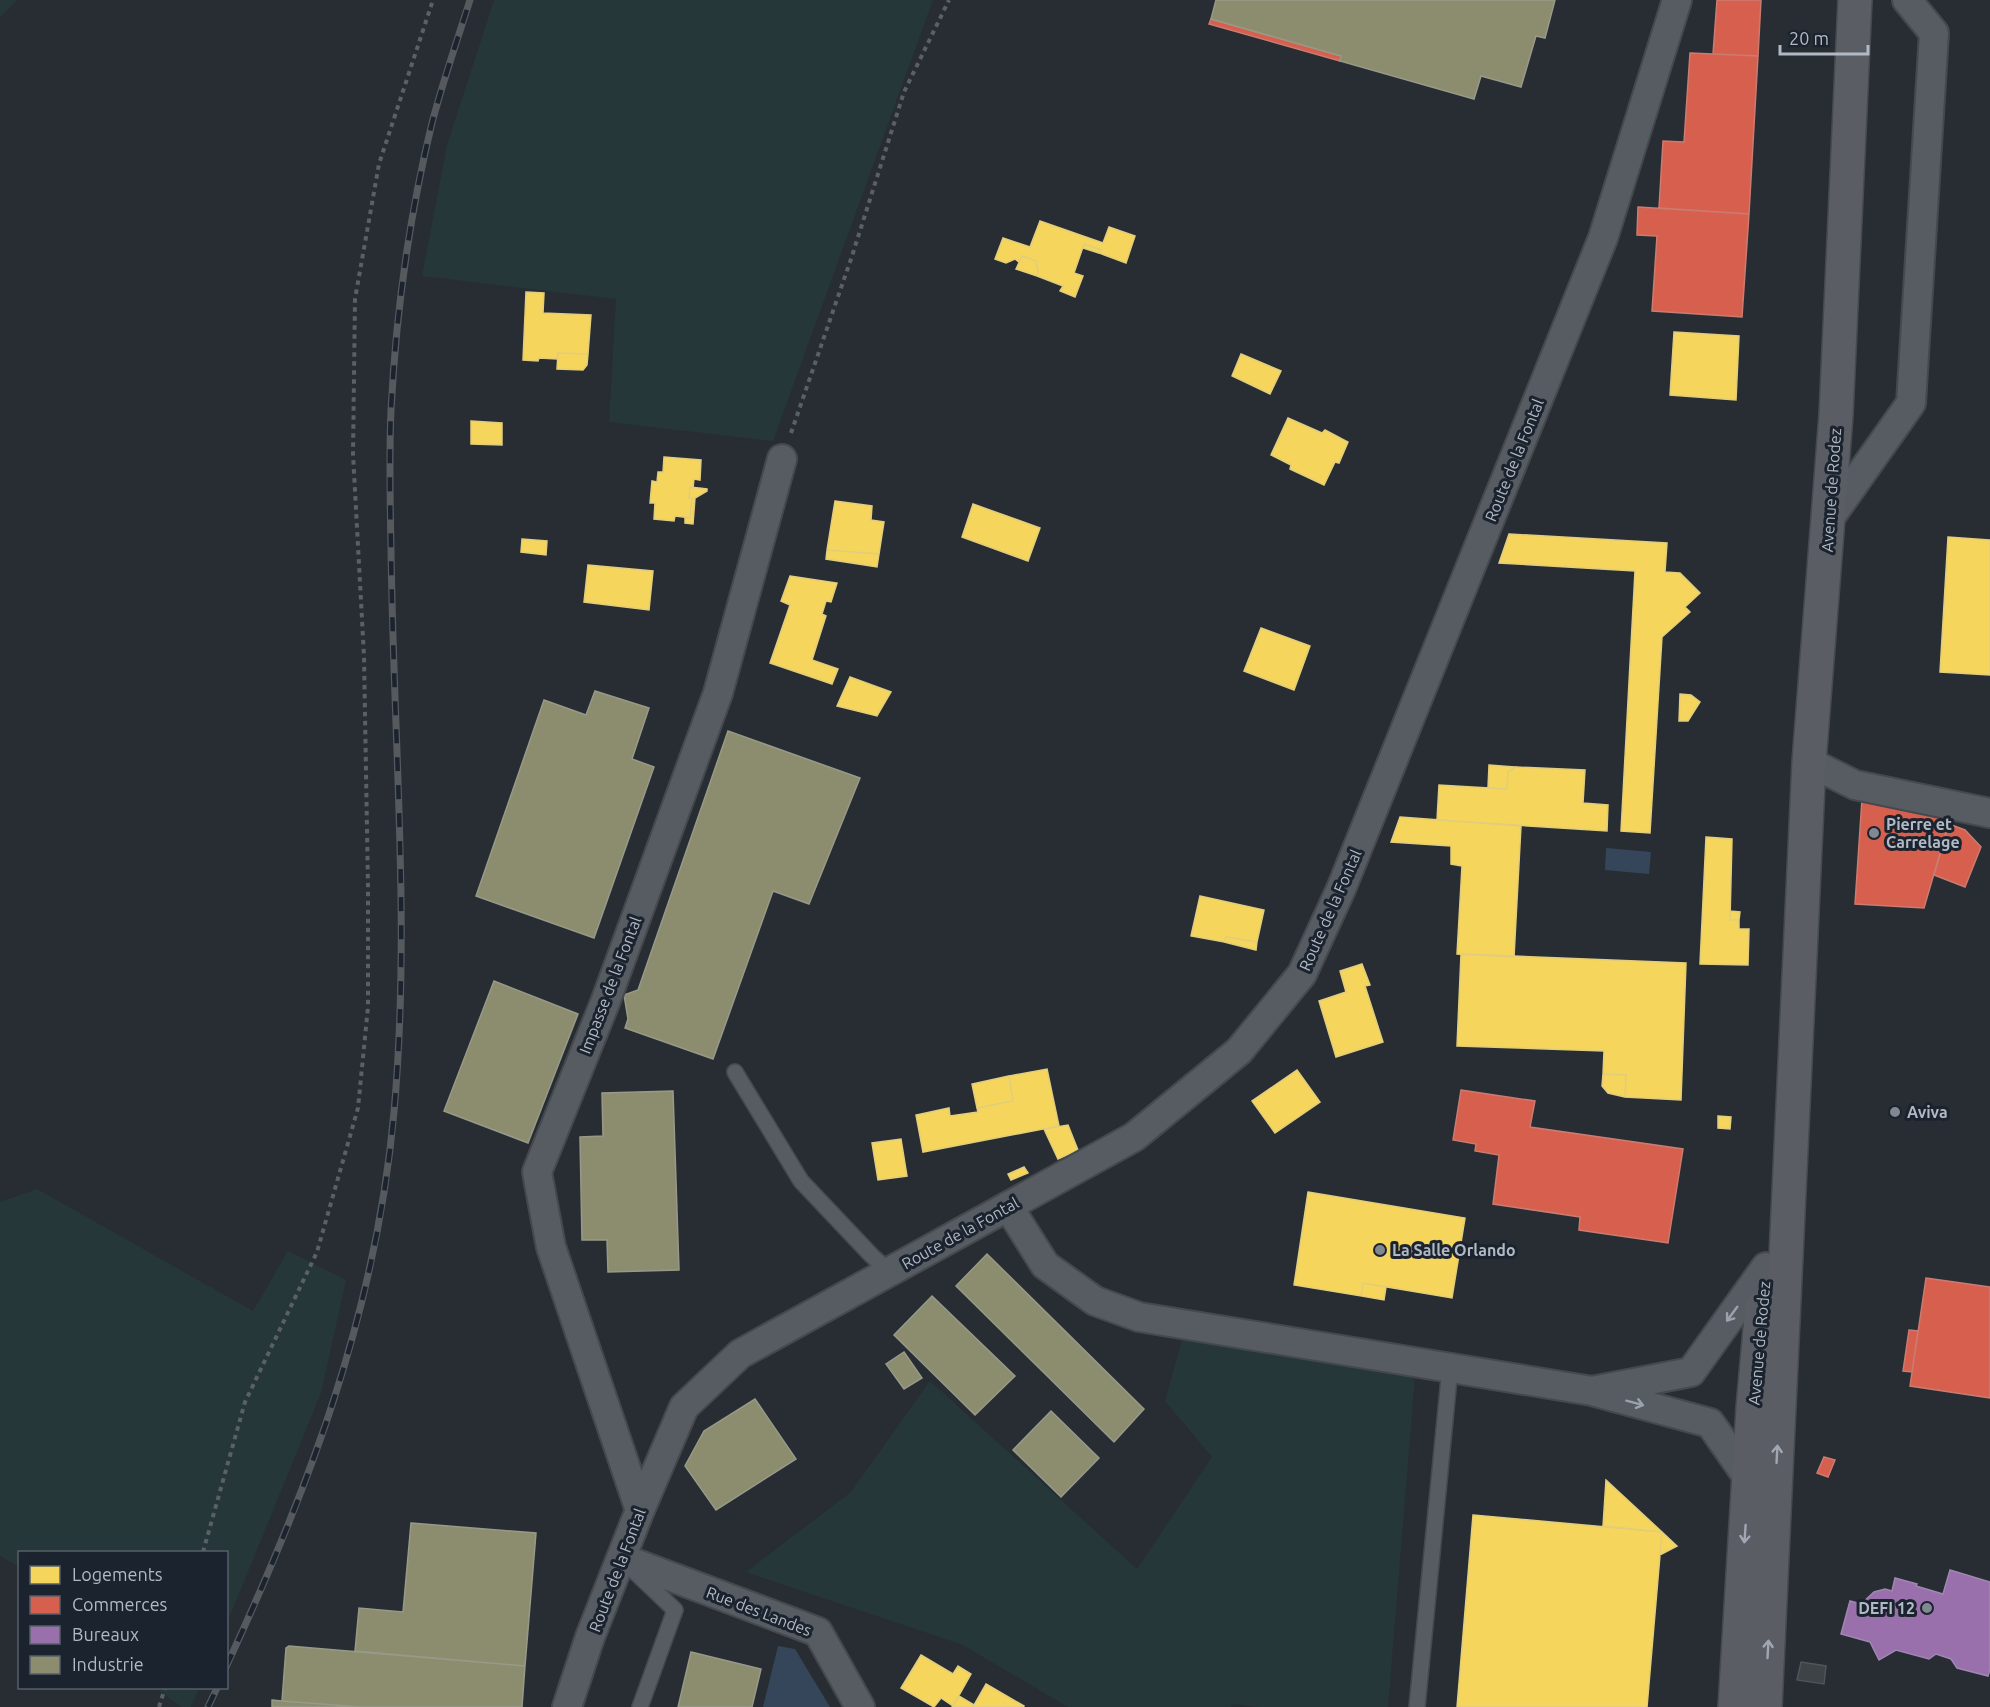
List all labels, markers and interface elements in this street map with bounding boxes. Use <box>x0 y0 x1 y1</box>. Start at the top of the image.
scale bar <box>1780 18 1868 56</box>
text: 20 m <box>1789 28 1829 48</box>
street label: Route de la Fontal <box>1481 396 1547 524</box>
street label: Avenue de Rodez <box>1818 427 1844 553</box>
place label: Pierre et Carrelage <box>1886 815 1960 851</box>
marker: Pierre et Carrelage <box>1867 826 1881 840</box>
street label: Route de la Fontal <box>1295 847 1365 973</box>
street label: Impasse de la Fontal <box>576 914 644 1056</box>
place label: Aviva <box>1907 1103 1948 1121</box>
marker: Aviva <box>1888 1105 1902 1119</box>
street label: Route de la Fontal <box>898 1193 1022 1273</box>
place label: La Salle Orlando <box>1392 1241 1516 1259</box>
marker: La Salle Orlando <box>1373 1243 1387 1257</box>
street label: Avenue de Rodez <box>1745 1280 1773 1406</box>
one-way arrow <box>1726 1306 1738 1322</box>
one-way arrow <box>1625 1397 1644 1409</box>
one-way arrow <box>1771 1444 1782 1464</box>
street label: Route de la Fontal <box>585 1506 649 1634</box>
one-way arrow <box>1740 1524 1751 1544</box>
legend <box>18 1551 228 1689</box>
text: Logements <box>72 1564 163 1584</box>
street label: Rue des Landes <box>704 1583 814 1639</box>
text: Commerces <box>72 1594 168 1614</box>
place label: DEFI 12 <box>1858 1599 1915 1617</box>
marker: DEFI 12 <box>1920 1601 1934 1615</box>
text: Bureaux <box>72 1624 139 1644</box>
one-way arrow <box>1762 1639 1773 1659</box>
text: Industrie <box>72 1654 144 1674</box>

